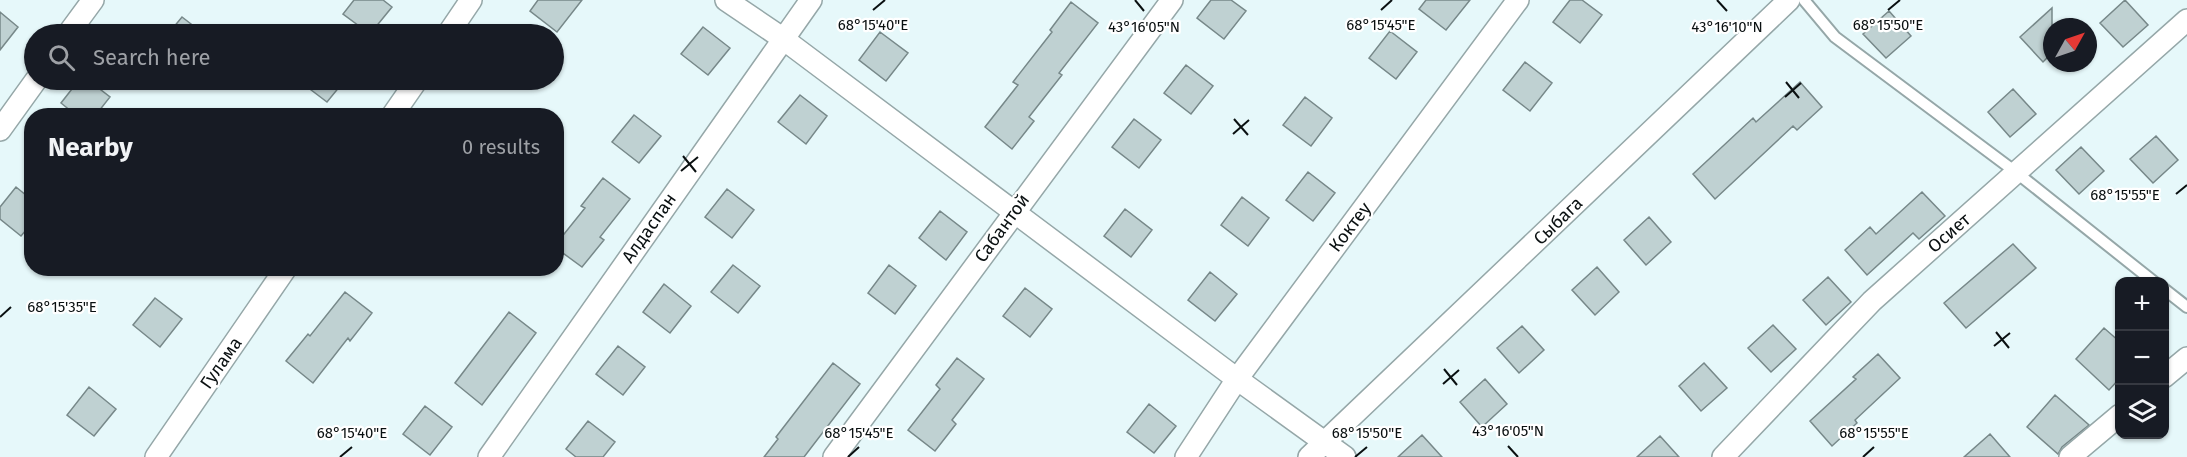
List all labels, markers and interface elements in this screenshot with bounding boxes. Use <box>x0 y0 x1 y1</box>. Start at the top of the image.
text: 68°15'40"E <box>838 16 908 34</box>
text: 68°15'45"E <box>1346 16 1416 34</box>
text: 68°15'50"E <box>1853 16 1923 34</box>
text: 43°16'05"N <box>1108 18 1180 36</box>
text: 43°16'10"N <box>1691 18 1763 36</box>
north arrow <box>2043 18 2097 72</box>
search box <box>24 24 564 90</box>
icon: search <box>45 41 78 74</box>
text: Search here <box>93 44 211 71</box>
text: Nearby <box>48 132 133 163</box>
text: 0 results <box>462 135 540 159</box>
text: 68°15'55"E <box>2090 186 2160 204</box>
street label: Алдаспан <box>617 189 681 267</box>
street label: Сабантой <box>970 189 1034 267</box>
street label: Сыбага <box>1529 192 1587 250</box>
street label: Коктеу <box>1324 198 1376 256</box>
street label: Осиет <box>1923 208 1975 257</box>
map controls <box>2115 277 2169 439</box>
button: + <box>2115 277 2169 331</box>
text: 68°15'35"E <box>27 298 97 316</box>
button: − <box>2115 331 2169 385</box>
street label: Гулама <box>195 333 247 393</box>
button: layers <box>2115 385 2169 439</box>
text: 43°16'05"N <box>1472 422 1544 440</box>
text: 68°15'40"E <box>317 424 387 442</box>
text: 68°15'45"E <box>824 424 894 442</box>
text: 68°15'50"E <box>1332 424 1402 442</box>
text: 68°15'55"E <box>1839 424 1909 442</box>

